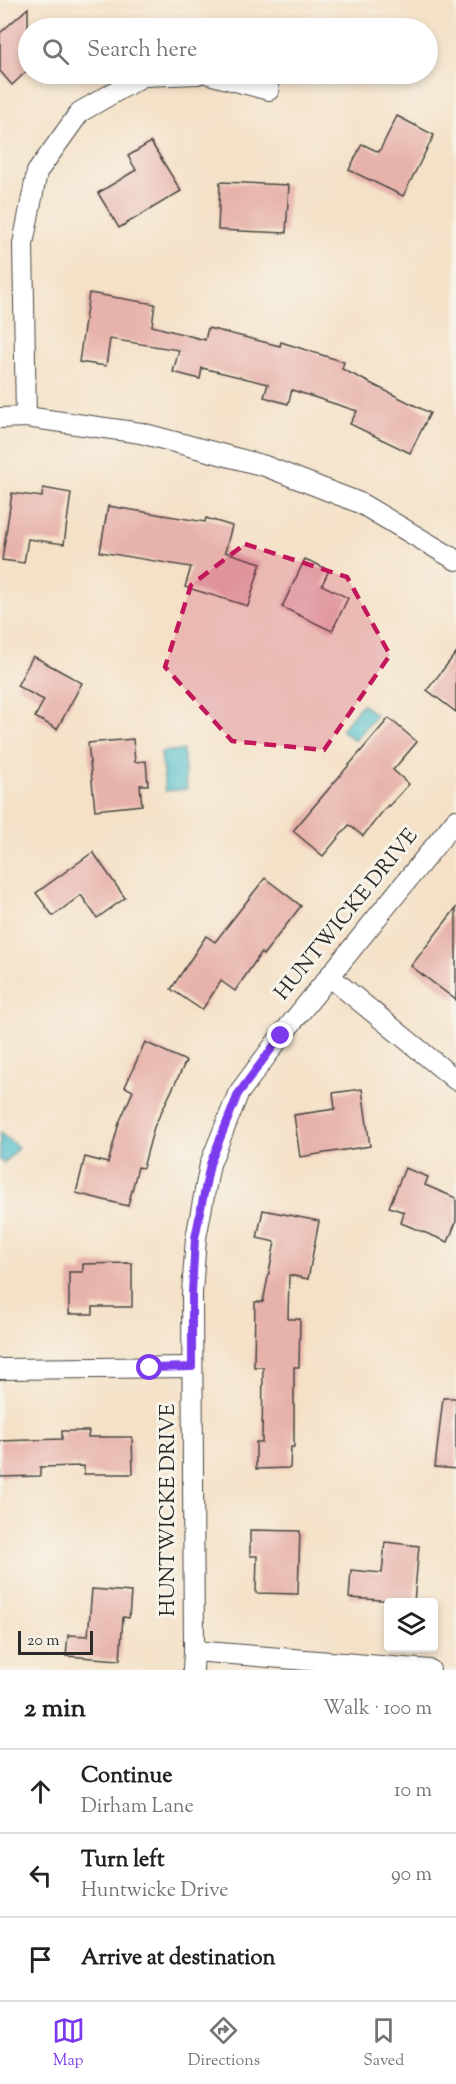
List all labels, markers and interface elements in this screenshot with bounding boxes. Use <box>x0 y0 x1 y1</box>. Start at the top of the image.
search box <box>18 18 438 84</box>
icon: search <box>39 35 72 68</box>
text: Search here <box>87 35 197 67</box>
street label: HUNTWICKE DRIVE <box>268 823 426 1007</box>
route end <box>267 1022 293 1048</box>
route start <box>136 1354 162 1380</box>
street label: HUNTWICKE DRIVE <box>154 1403 184 1616</box>
map controls <box>384 1598 438 1652</box>
button: layers <box>384 1598 438 1652</box>
scale bar <box>18 1628 93 1656</box>
text: 20 m <box>27 1630 60 1653</box>
text: 2 min <box>24 1691 86 1728</box>
text: Walk · 100 m <box>323 1695 432 1724</box>
text: Continue <box>81 1761 172 1793</box>
icon: ahead <box>24 1775 57 1808</box>
text: 10 m <box>394 1777 432 1806</box>
text: Dirham Lane <box>81 1793 194 1822</box>
text: Turn left <box>81 1845 164 1877</box>
icon: left <box>24 1859 57 1892</box>
text: 90 m <box>391 1861 432 1890</box>
text: Huntwicke Drive <box>81 1877 229 1906</box>
icon: arrive <box>24 1943 57 1976</box>
text: Arrive at destination <box>81 1943 276 1975</box>
tab: Map <box>52 2014 85 2073</box>
tab: Directions <box>188 2014 260 2073</box>
tab: Saved <box>363 2014 404 2073</box>

